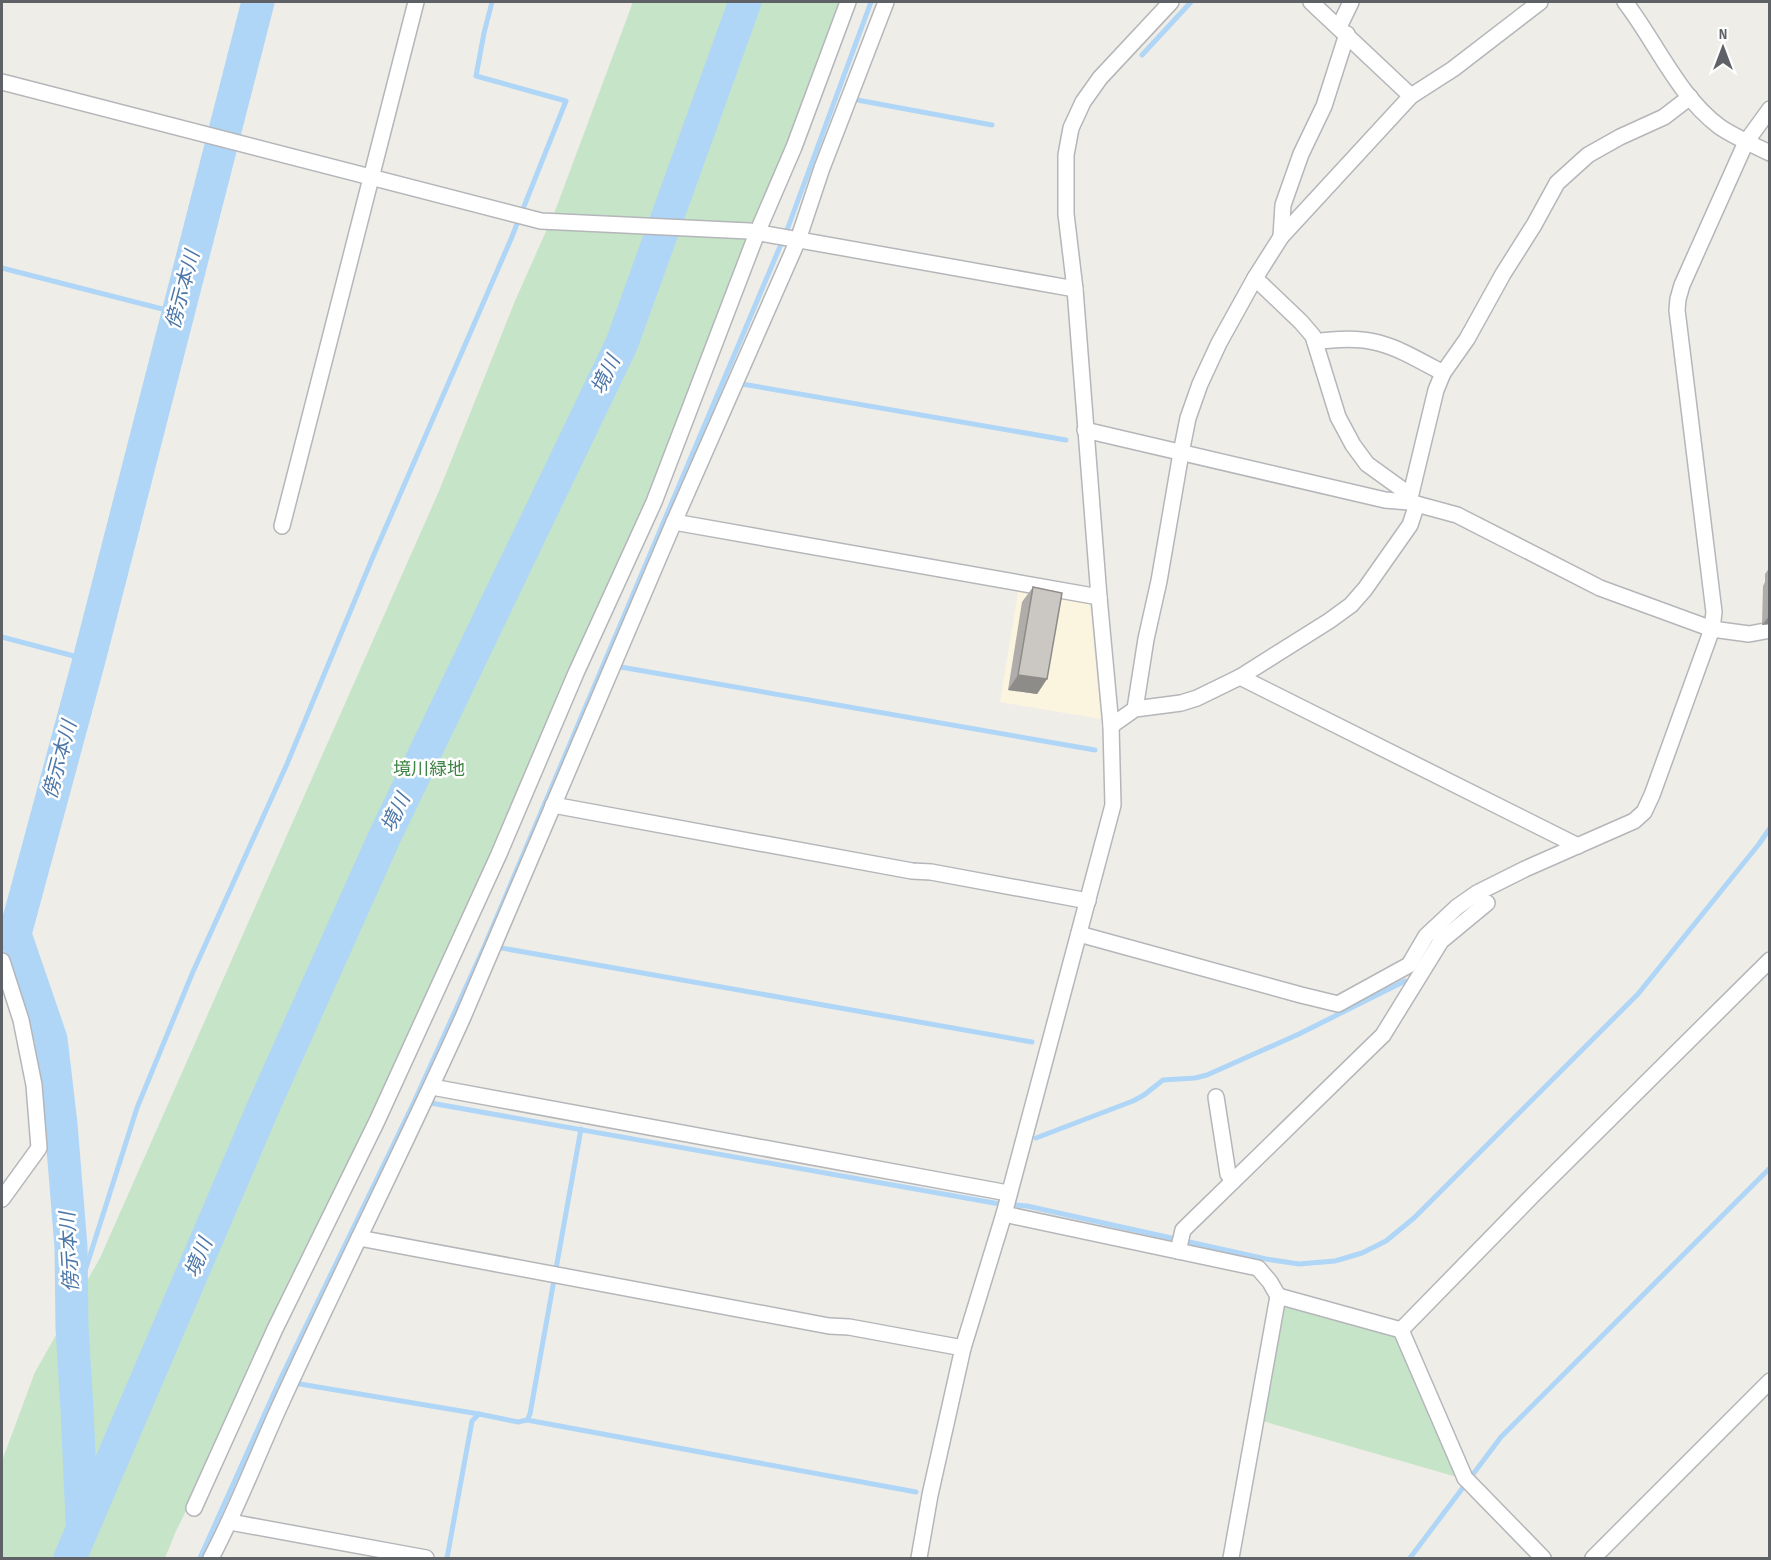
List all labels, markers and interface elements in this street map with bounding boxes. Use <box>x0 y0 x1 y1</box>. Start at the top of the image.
north arrow <box>1693 18 1753 78</box>
text: N <box>1719 25 1727 44</box>
water label: 傍示本川 <box>161 246 205 332</box>
water label: 境川 <box>586 350 626 398</box>
water label: 傍示本川 <box>38 716 82 802</box>
park label: 境川緑地 <box>393 759 465 780</box>
water label: 境川 <box>376 788 416 836</box>
water label: 傍示本川 <box>56 1209 84 1293</box>
water label: 境川 <box>180 1233 219 1281</box>

